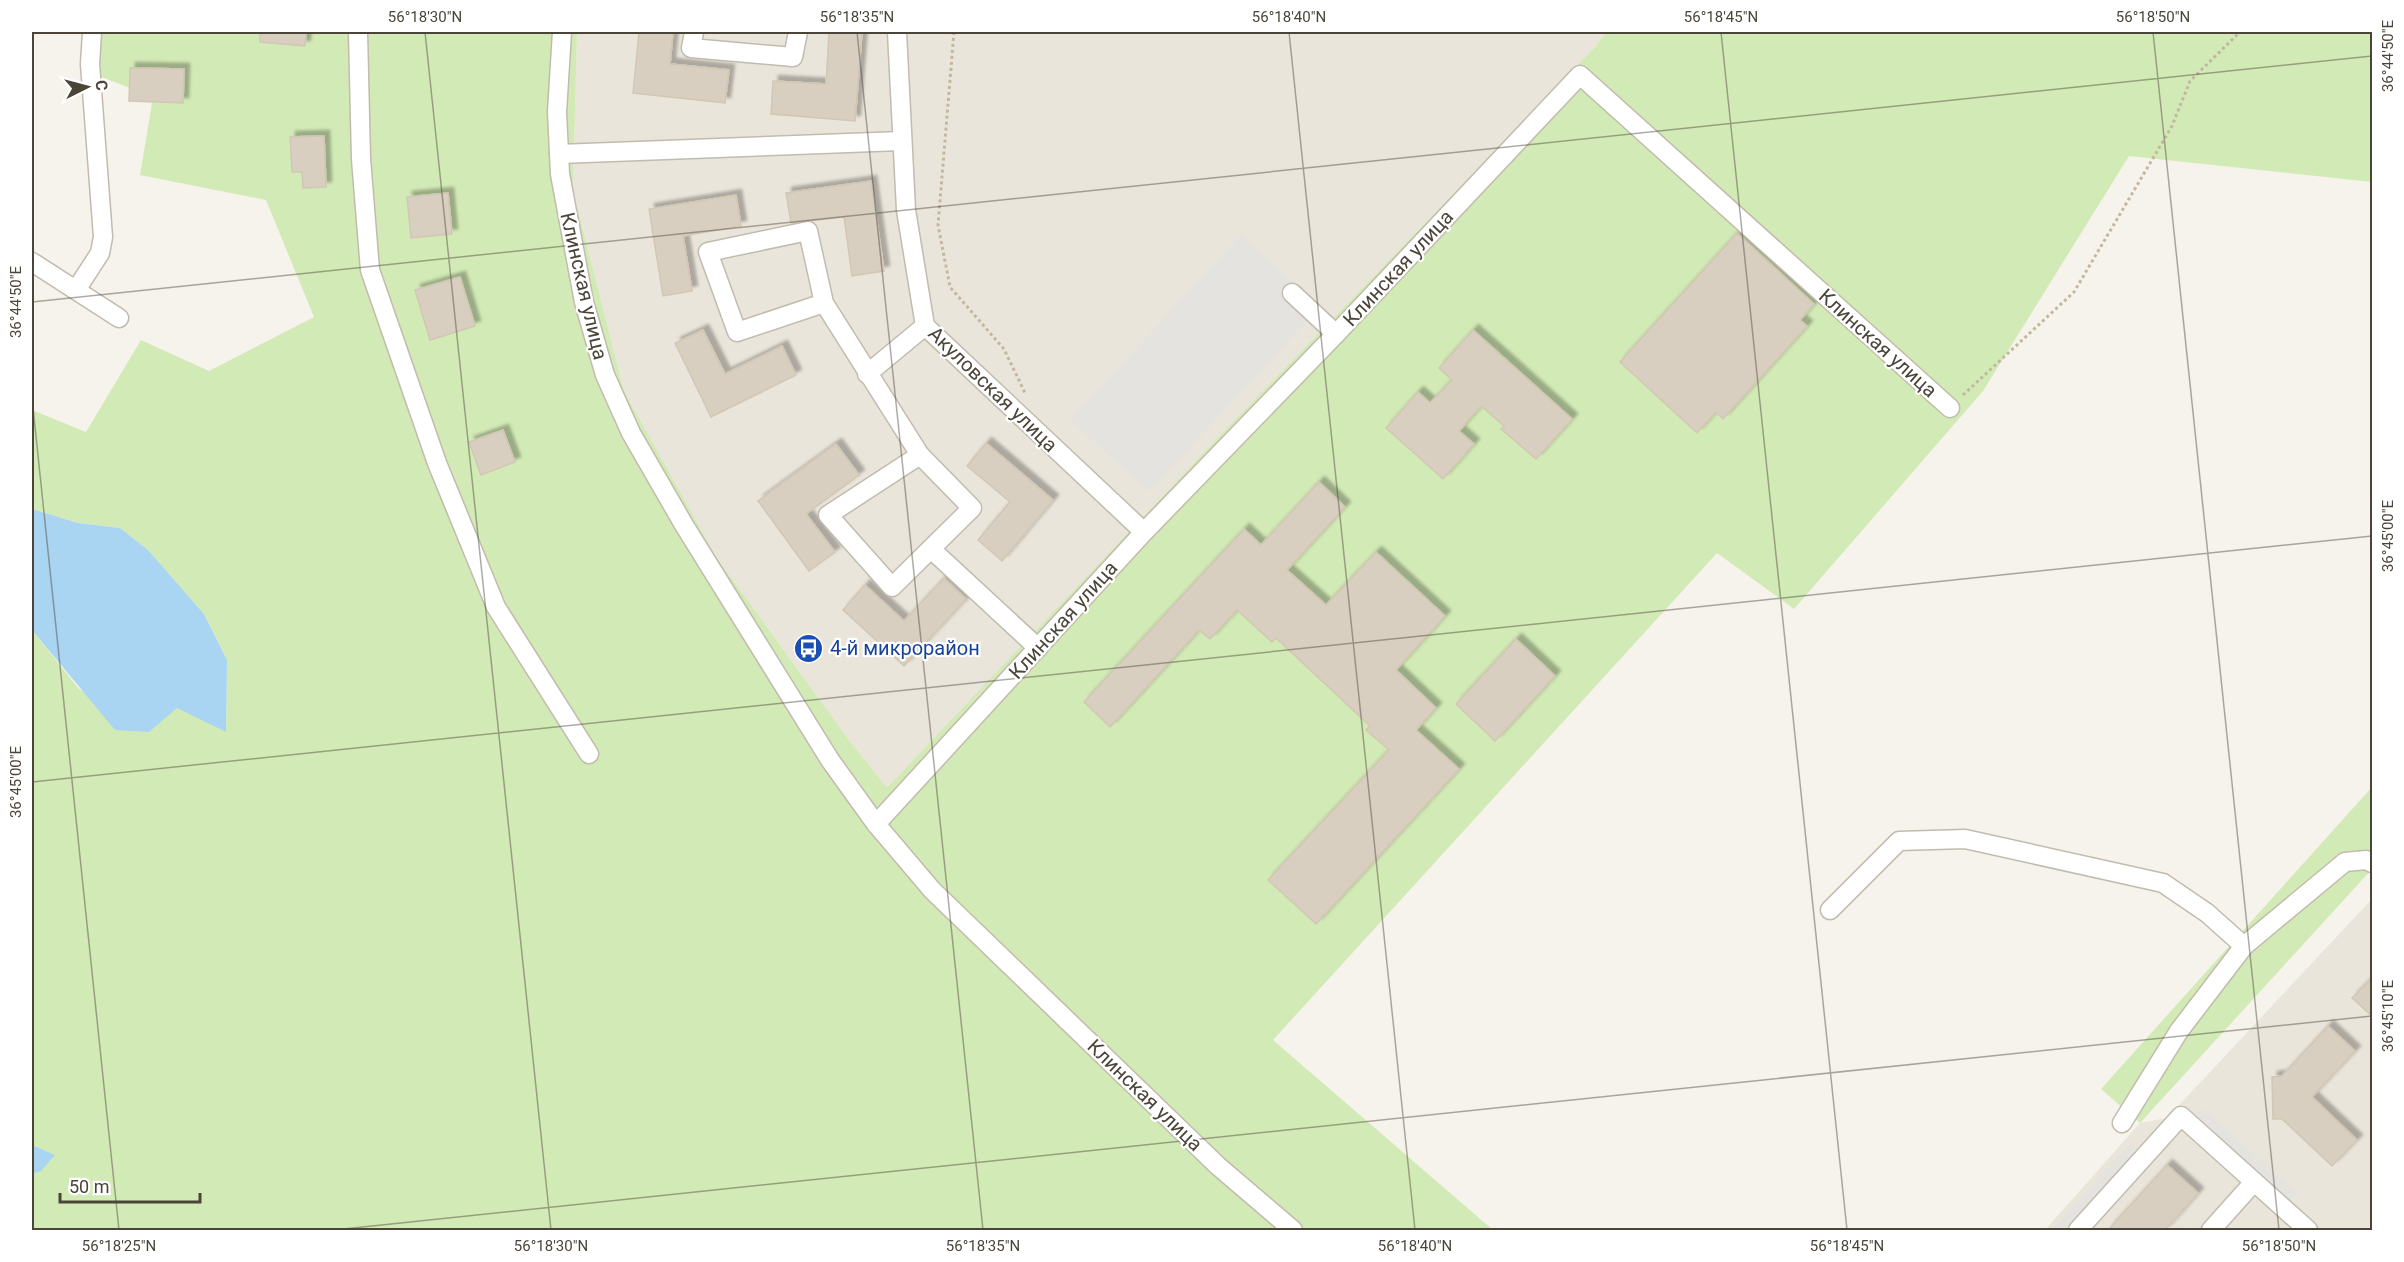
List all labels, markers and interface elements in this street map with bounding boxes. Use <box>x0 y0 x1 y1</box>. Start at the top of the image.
text: 56°18'30"N <box>388 8 462 26</box>
text: 56°18'35"N <box>820 8 894 26</box>
text: 56°18'40"N <box>1252 8 1326 26</box>
text: 56°18'45"N <box>1684 8 1758 26</box>
text: 56°18'50"N <box>2116 8 2190 26</box>
text: 36°44'50"E <box>2379 19 2397 92</box>
north arrow <box>57 57 117 117</box>
text: С <box>91 79 111 92</box>
street label: Клинская улица <box>1338 205 1458 331</box>
street label: Клинская улица <box>555 210 613 362</box>
text: 36°44'50"E <box>7 265 25 338</box>
street label: Клинская улица <box>1814 284 1942 402</box>
street label: Акуловская улица <box>923 321 1063 457</box>
text: 36°45'00"E <box>2379 499 2397 572</box>
street label: Клинская улица <box>1004 556 1122 684</box>
bus stop icon: 4-й микрорайон <box>793 632 825 664</box>
place label: 4-й микрорайон <box>830 636 980 660</box>
text: 36°45'00"E <box>7 745 25 818</box>
text: 36°45'10"E <box>2379 979 2397 1052</box>
street label: Клинская улица <box>1083 1034 1207 1156</box>
scale bar <box>60 1166 200 1204</box>
text: 50 m <box>69 1176 109 1197</box>
text: 56°18'25"N <box>82 1237 156 1255</box>
text: 56°18'30"N <box>514 1237 588 1255</box>
text: 56°18'35"N <box>946 1237 1020 1255</box>
text: 56°18'40"N <box>1378 1237 1452 1255</box>
text: 56°18'45"N <box>1810 1237 1884 1255</box>
text: 56°18'50"N <box>2242 1237 2316 1255</box>

